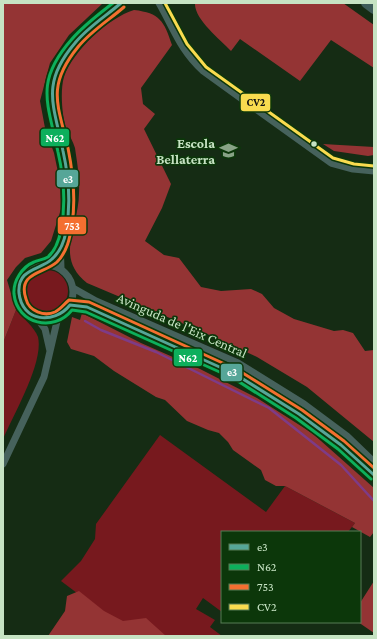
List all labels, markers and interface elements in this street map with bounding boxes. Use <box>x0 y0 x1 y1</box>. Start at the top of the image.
line badge: CV2 <box>240 93 271 112</box>
text: CV2 <box>247 96 266 108</box>
line badge: N62 <box>40 128 70 147</box>
text: N62 <box>46 132 65 144</box>
place label: Escola Bellaterra <box>156 135 215 167</box>
unlabelled marker <box>309 139 319 149</box>
school or university icon: Escola Bellaterra <box>218 141 238 161</box>
line badge: e3 <box>56 169 79 188</box>
text: e3 <box>63 173 73 185</box>
line badge: 753 <box>57 216 87 235</box>
text: 753 <box>64 220 80 232</box>
street label: Avinguda de l'Eix Central <box>114 289 250 361</box>
line badge: N62 <box>173 348 203 367</box>
text: N62 <box>179 352 198 364</box>
line badge: e3 <box>220 363 243 382</box>
text: e3 <box>227 366 237 378</box>
legend <box>221 531 361 623</box>
text: e3 <box>257 540 268 554</box>
text: N62 <box>257 560 277 574</box>
text: 753 <box>257 580 274 594</box>
text: CV2 <box>257 600 277 614</box>

